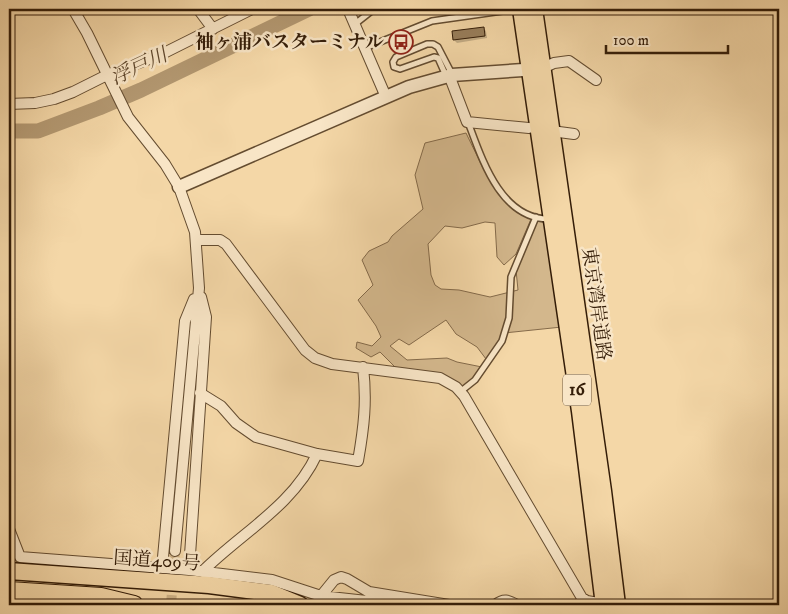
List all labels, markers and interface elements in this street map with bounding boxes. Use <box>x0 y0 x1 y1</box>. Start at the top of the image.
scale bar <box>606 22 728 54</box>
bus stop icon: 袖ヶ浦バスターミナル <box>388 29 414 55</box>
place label: 袖ヶ浦バスターミナル <box>195 31 384 54</box>
text: 100 m <box>613 31 649 50</box>
water label: 浮戸川 <box>107 42 173 91</box>
street label: 東京湾岸道路 <box>577 246 615 362</box>
road number: 16 <box>563 374 591 406</box>
street label: 国道409号 <box>112 546 202 576</box>

